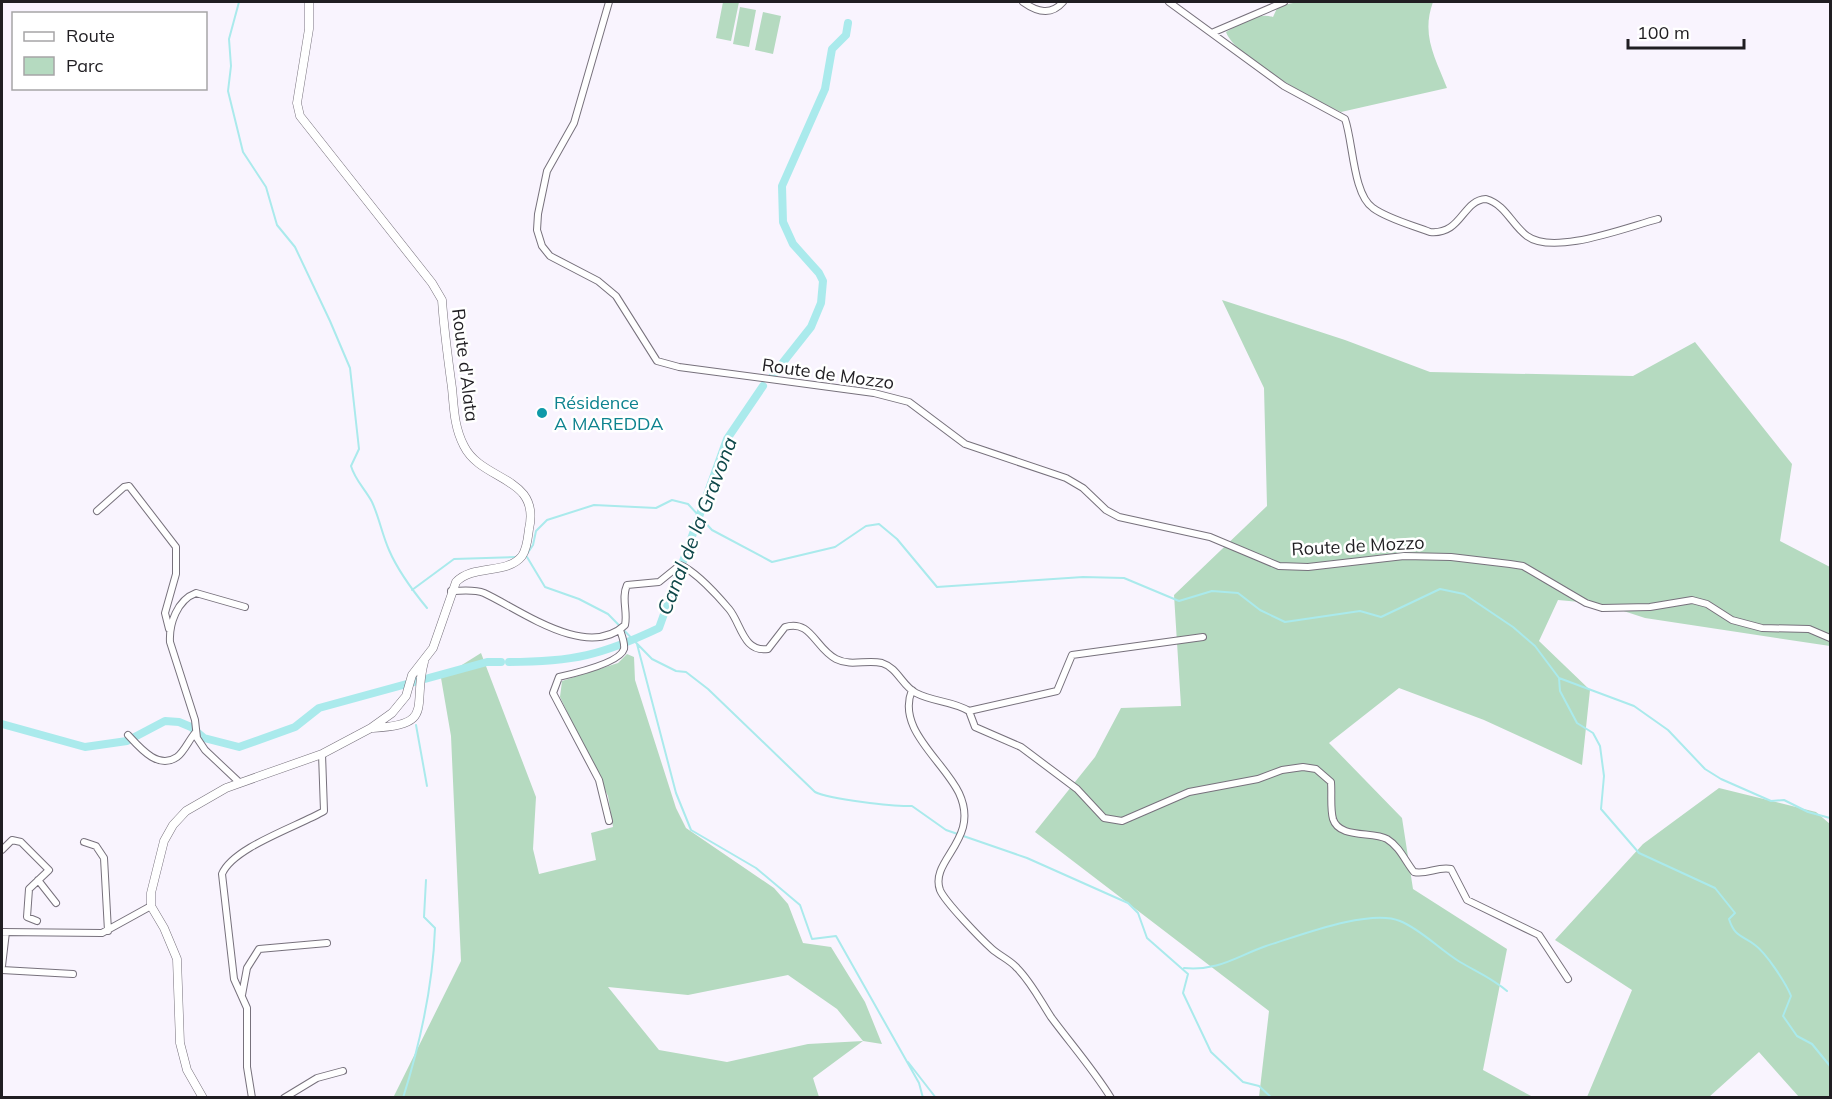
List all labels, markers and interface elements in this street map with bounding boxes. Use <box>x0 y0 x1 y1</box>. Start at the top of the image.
legend <box>12 12 207 90</box>
scale bar <box>1628 12 1744 50</box>
text: 100 m <box>1637 21 1690 44</box>
text: Route <box>66 24 115 47</box>
text: Parc <box>66 54 104 77</box>
street label: Route d'Alata <box>447 307 484 423</box>
street label: Route de Mozzo <box>760 353 896 394</box>
place label: Résidence A MAREDDA <box>554 391 664 435</box>
marker: Résidence A MAREDDA <box>535 406 549 420</box>
water label: Canal de la Gravona <box>651 433 742 618</box>
street label: Route de Mozzo <box>1291 531 1425 560</box>

